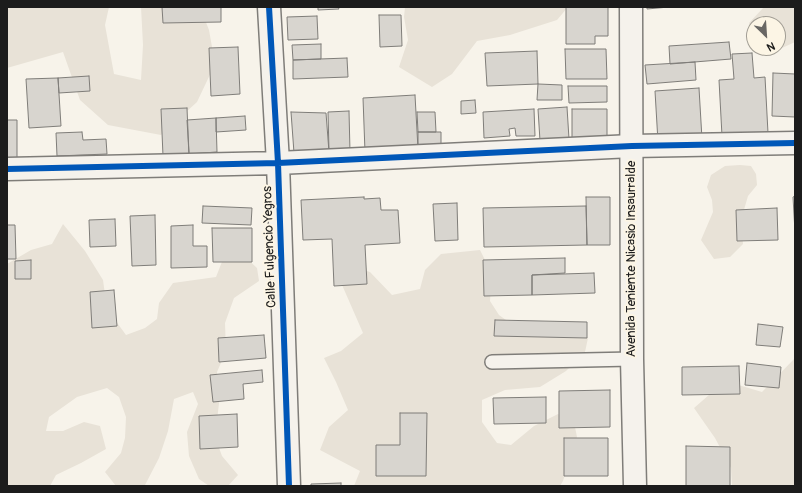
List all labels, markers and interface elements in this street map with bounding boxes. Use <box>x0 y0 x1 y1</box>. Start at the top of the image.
north arrow <box>746 16 786 56</box>
text: N <box>765 39 777 54</box>
street label: Avenida Teniente Nicasio Insaurralde <box>624 161 640 357</box>
street label: Calle Fulgencio Yegros <box>260 186 280 308</box>

